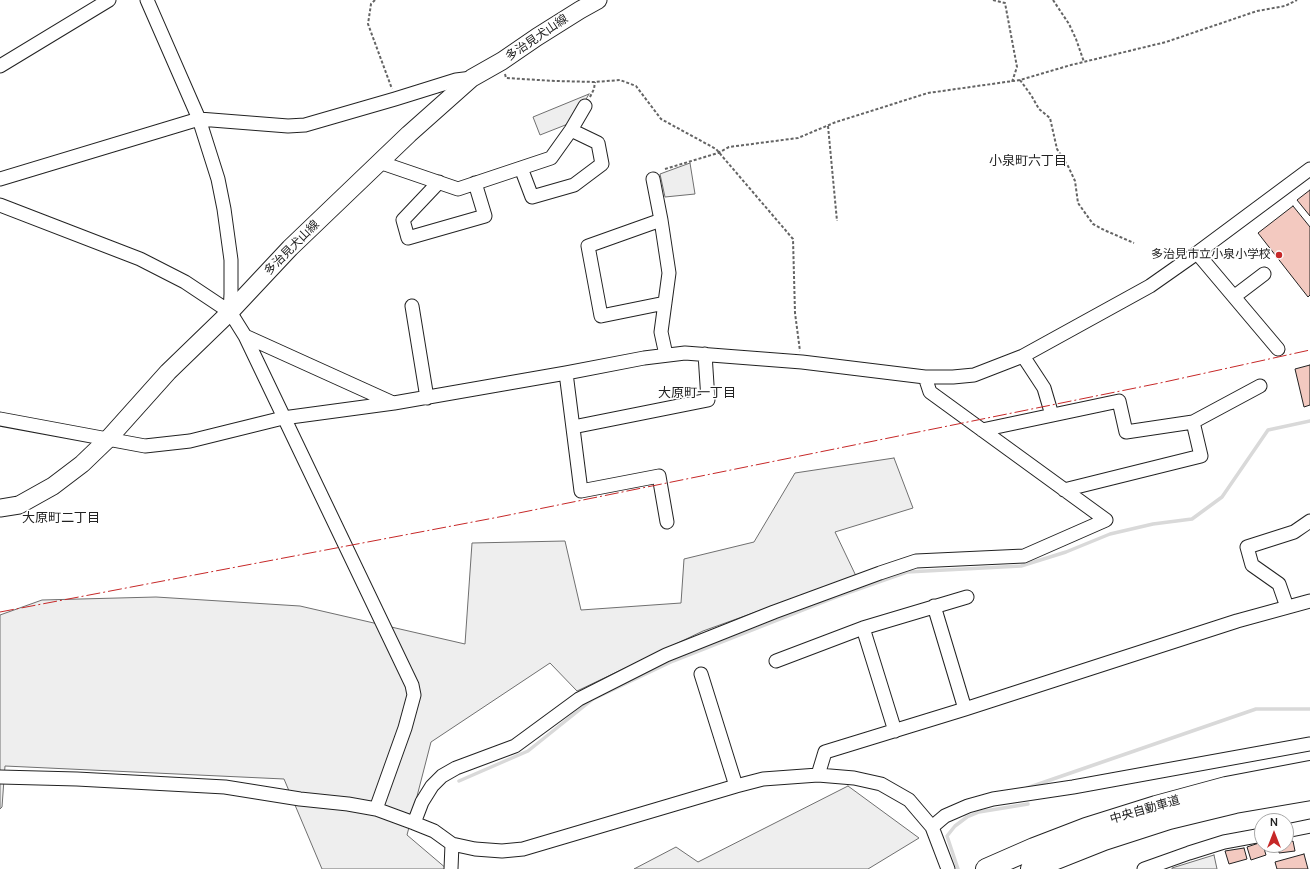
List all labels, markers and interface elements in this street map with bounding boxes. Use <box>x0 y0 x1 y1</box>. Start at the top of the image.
street label: 多治見犬山線 <box>503 12 571 64</box>
district label: 小泉町六丁目 <box>989 153 1067 169</box>
street label: 多治見犬山線 <box>261 217 323 279</box>
place label: 多治見市立小泉小学校 <box>1151 248 1271 262</box>
marker: 多治見市立小泉小学校 <box>1274 250 1284 260</box>
district label: 大原町一丁目 <box>658 385 736 401</box>
district label: 大原町二丁目 <box>22 510 100 526</box>
street label: 中央自動車道 <box>1108 793 1182 827</box>
north arrow <box>1254 813 1294 853</box>
text: N <box>1270 814 1278 829</box>

